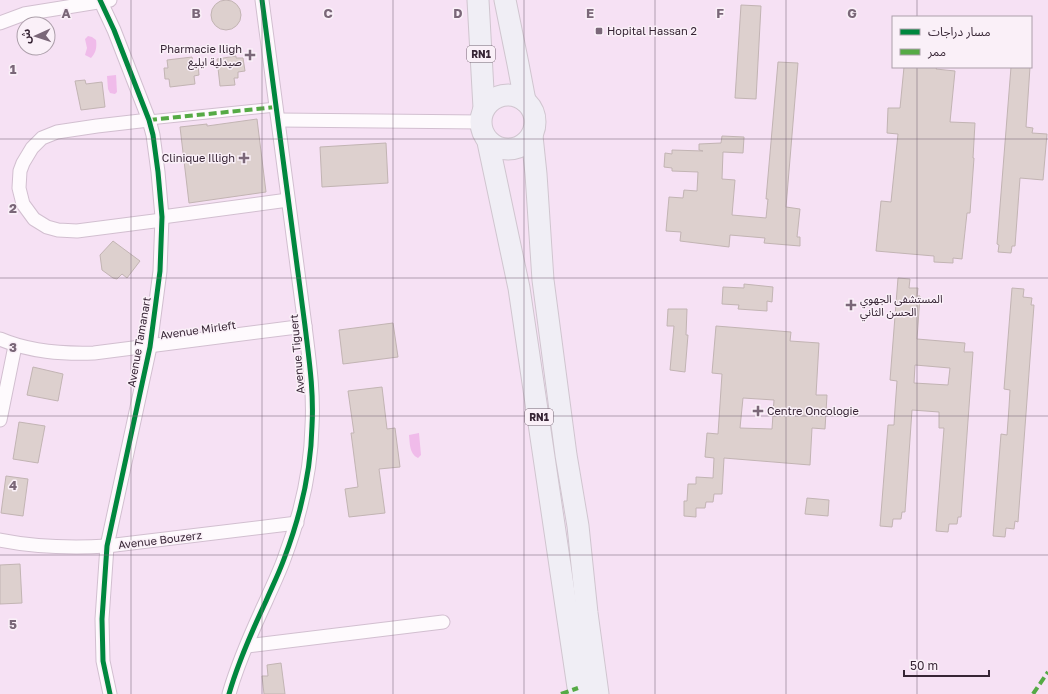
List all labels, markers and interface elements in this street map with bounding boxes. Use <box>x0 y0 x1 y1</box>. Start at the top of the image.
text: A <box>61 5 71 21</box>
text: B <box>191 5 201 21</box>
text: C <box>323 5 333 21</box>
text: D <box>453 5 463 21</box>
text: E <box>586 5 594 21</box>
text: F <box>716 5 724 21</box>
text: G <box>847 5 857 21</box>
north arrow <box>16 16 56 56</box>
legend <box>892 16 1032 68</box>
place label: Hopital Hassan 2 <box>607 24 697 37</box>
text: مسار دراجات <box>928 24 991 39</box>
marker: Hopital Hassan 2 <box>594 26 604 36</box>
text: ش <box>19 29 33 44</box>
place label: Pharmacie Iligh صيدلية ايليغ <box>160 42 242 70</box>
text: ممر <box>927 44 946 59</box>
road number: RN1 <box>467 46 495 62</box>
marker: Pharmacie Iligh صيدلية ايليغ <box>245 50 255 60</box>
text: 1 <box>10 61 17 77</box>
place label: Clinique Illigh <box>162 151 235 164</box>
marker: Clinique Illigh <box>238 152 250 164</box>
text: 2 <box>9 200 17 216</box>
place label: المستشفى الجهوي الحسن الثاني <box>860 292 943 322</box>
street label: Avenue Tamanart <box>124 296 153 388</box>
marker: المستشفى الجهوي الحسن الثاني <box>845 299 857 311</box>
street label: Avenue Tiguert <box>287 314 306 394</box>
street label: Avenue Mirleft <box>159 318 237 341</box>
text: 3 <box>9 339 17 355</box>
place label: Centre Oncologie <box>767 404 859 417</box>
marker: Centre Oncologie <box>752 405 764 417</box>
road number: RN1 <box>525 409 553 425</box>
text: 4 <box>9 477 17 493</box>
street label: Avenue Bouzerz <box>117 528 203 551</box>
text: 5 <box>9 616 17 632</box>
scale bar <box>904 652 989 678</box>
text: 50 m <box>910 658 938 673</box>

